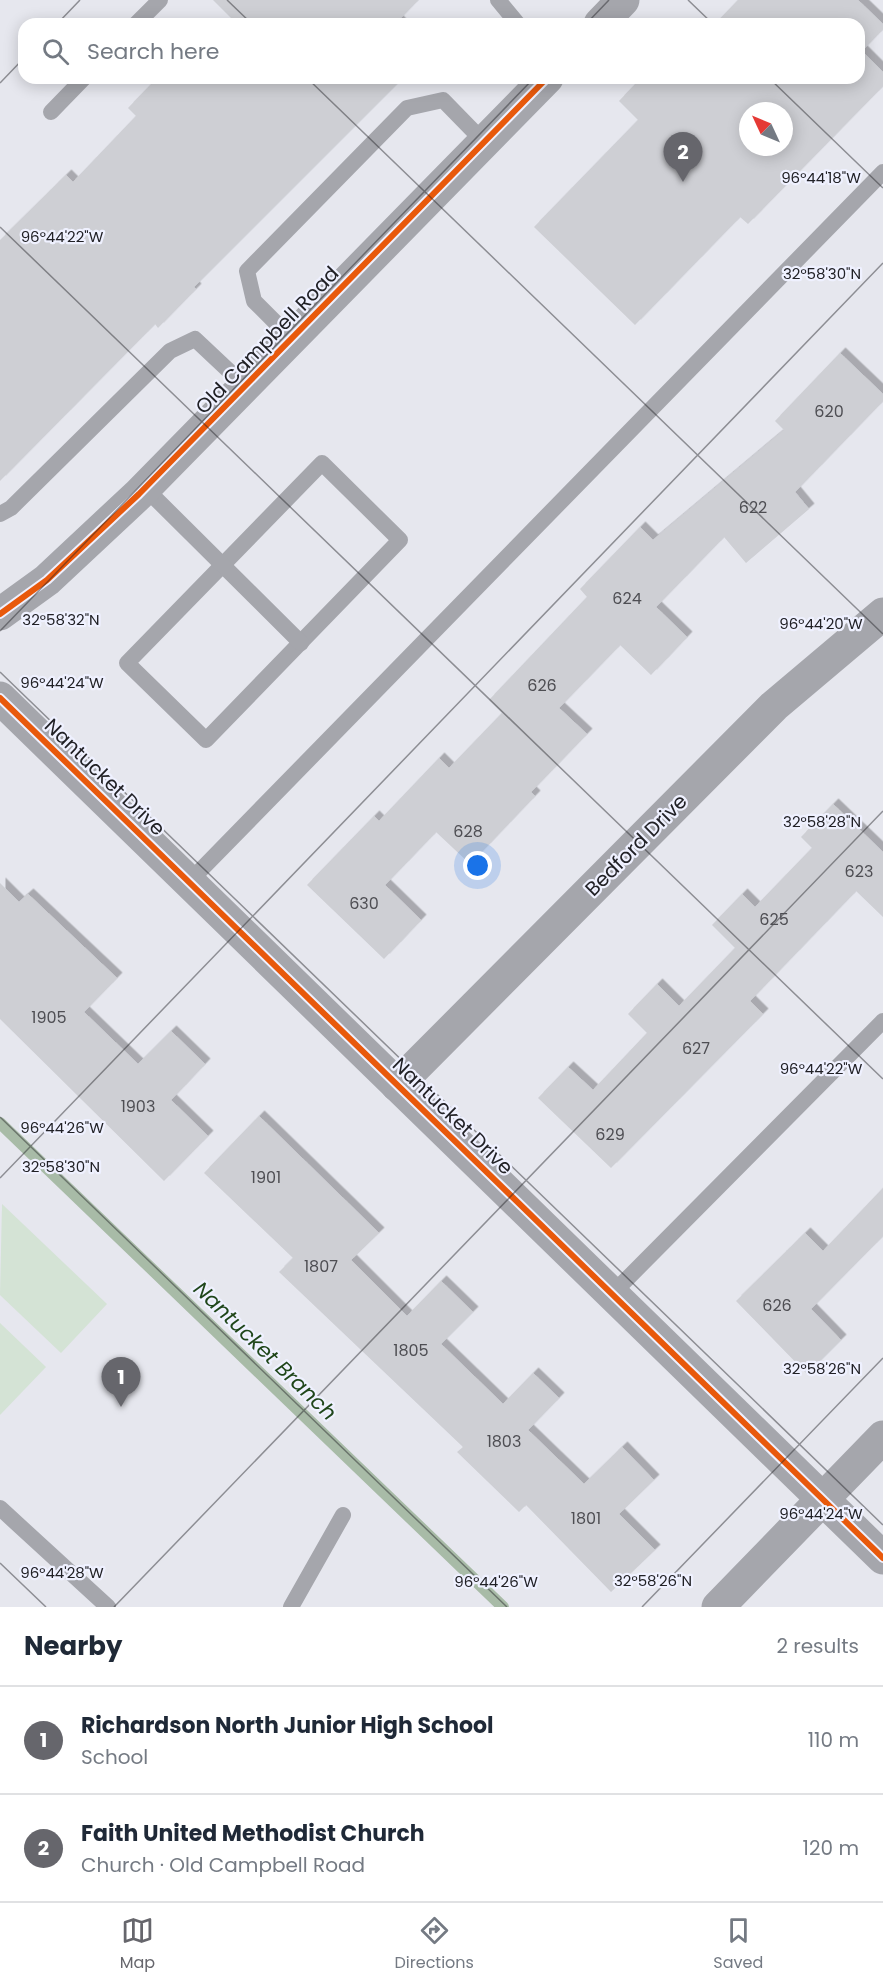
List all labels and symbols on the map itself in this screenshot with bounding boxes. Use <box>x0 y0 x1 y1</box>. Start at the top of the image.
north arrow <box>739 102 793 156</box>
pin: 2 <box>664 132 702 182</box>
text: 96°44'18"W <box>781 167 861 188</box>
text: 96°44'22"W <box>21 226 104 247</box>
street label: Old Campbell Road <box>189 260 345 420</box>
text: 32°58'30"N <box>783 263 861 284</box>
house number: 620 <box>814 400 844 423</box>
house number: 622 <box>739 496 767 519</box>
house number: 624 <box>612 587 642 610</box>
text: 32°58'32"N <box>22 609 100 630</box>
text: 96°44'20"W <box>779 613 863 634</box>
text: 96°44'24"W <box>20 672 104 693</box>
house number: 626 <box>527 674 557 697</box>
street label: Nantucket Drive <box>38 712 172 842</box>
street label: Bedford Drive <box>579 788 693 902</box>
text: 32°58'28"N <box>783 811 861 832</box>
house number: 628 <box>453 820 483 843</box>
your location <box>463 851 492 880</box>
house number: 623 <box>845 860 873 883</box>
house number: 630 <box>349 892 379 915</box>
house number: 625 <box>759 908 789 931</box>
house number: 1905 <box>31 1006 67 1029</box>
house number: 627 <box>682 1037 710 1060</box>
street label: Nantucket Drive <box>386 1051 520 1181</box>
text: 96°44'22"W <box>780 1058 863 1079</box>
house number: 1903 <box>121 1095 155 1118</box>
text: 96°44'26"W <box>20 1117 104 1138</box>
house number: 629 <box>595 1123 625 1146</box>
text: 32°58'30"N <box>22 1156 100 1177</box>
house number: 1901 <box>251 1166 281 1189</box>
house number: 1807 <box>304 1255 338 1278</box>
water label: Nantucket Branch <box>187 1275 343 1427</box>
house number: 626 <box>762 1294 792 1317</box>
house number: 1805 <box>393 1339 429 1362</box>
pin: 1 <box>102 1358 140 1407</box>
text: 32°58'26"N <box>783 1358 861 1379</box>
house number: 1803 <box>487 1430 521 1453</box>
text: 96°44'24"W <box>779 1503 863 1524</box>
house number: 1801 <box>571 1507 601 1530</box>
text: 96°44'28"W <box>20 1562 104 1583</box>
text: 32°58'26"N <box>614 1570 692 1591</box>
text: 96°44'26"W <box>454 1571 538 1592</box>

